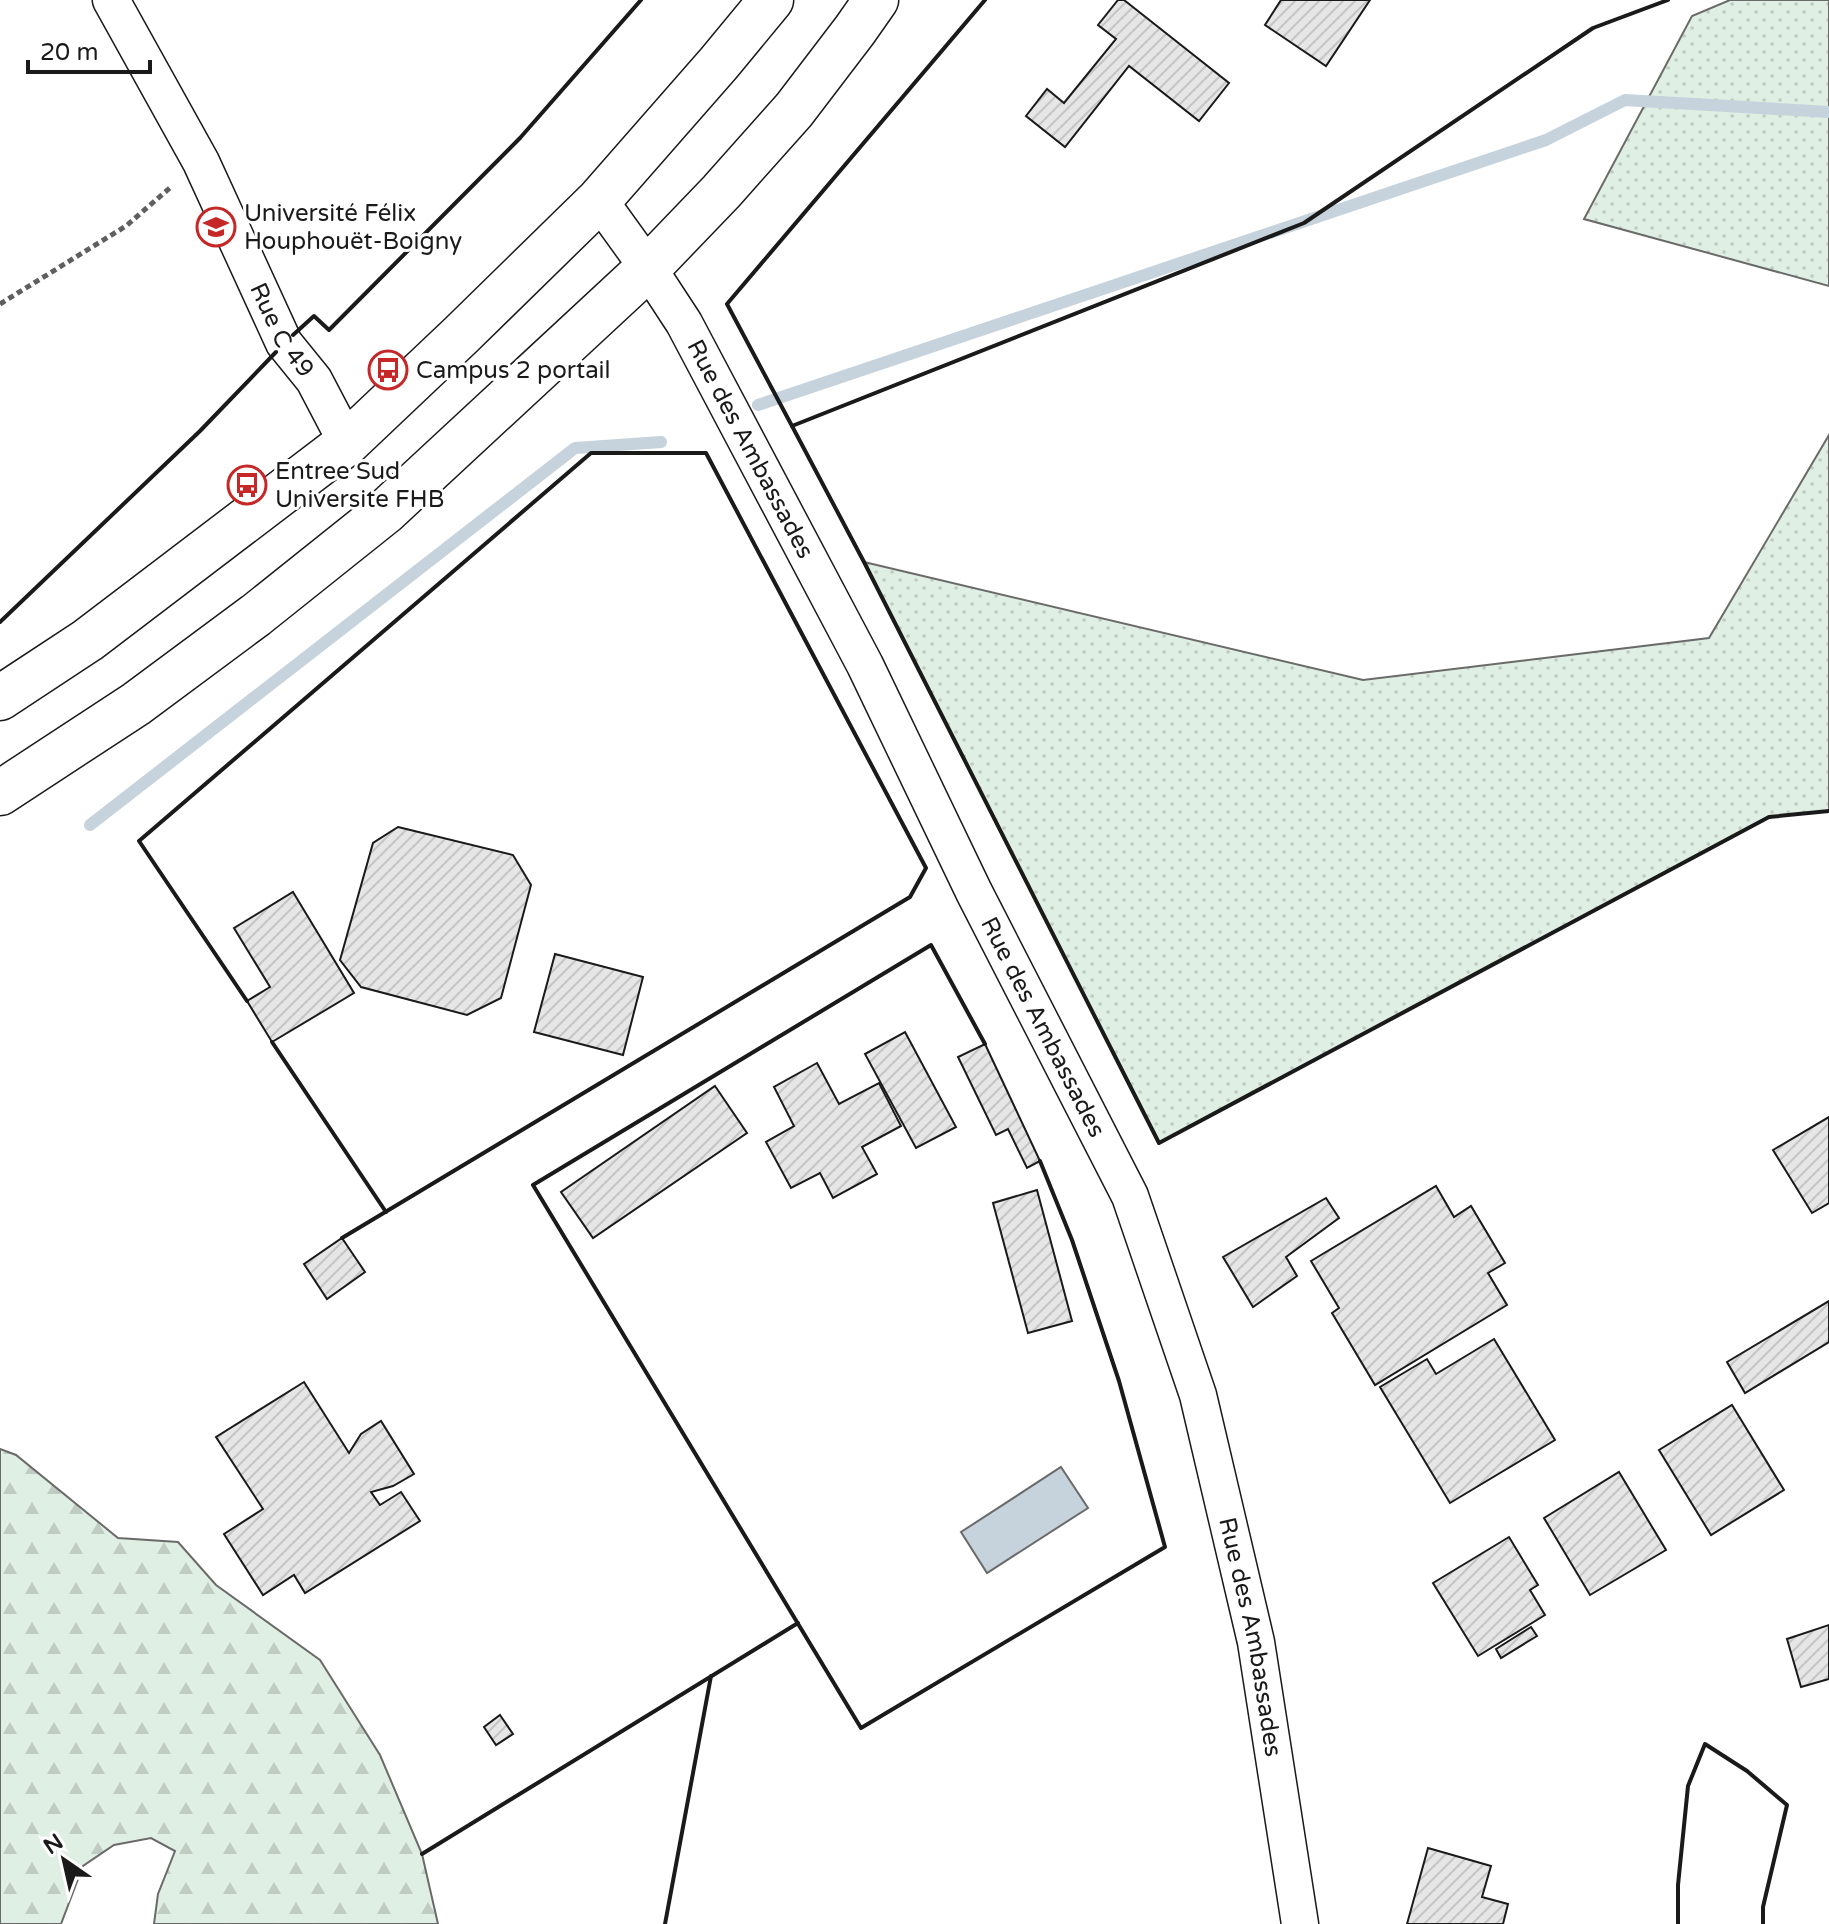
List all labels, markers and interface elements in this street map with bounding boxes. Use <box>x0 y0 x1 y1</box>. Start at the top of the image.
scale bar <box>28 24 150 74</box>
text: 20 m <box>40 38 98 67</box>
place label: Université Félix Houphouët-Boigny <box>244 199 462 256</box>
school or university icon: Université Félix Houphouët-Boigny <box>195 206 237 248</box>
street label: Rue C 49 <box>244 278 320 383</box>
street label: Rue des Ambassades <box>681 335 820 563</box>
bus stop icon: Campus 2 portail <box>367 349 409 391</box>
place label: Campus 2 portail <box>416 356 611 385</box>
place label: Entree Sud Universite FHB <box>275 457 444 514</box>
bus stop icon: Entree Sud Universite FHB <box>226 464 268 506</box>
street label: Rue des Ambassades <box>975 912 1112 1142</box>
street label: Rue des Ambassades <box>1213 1514 1288 1759</box>
north arrow <box>24 1820 104 1900</box>
text: N <box>39 1829 68 1860</box>

